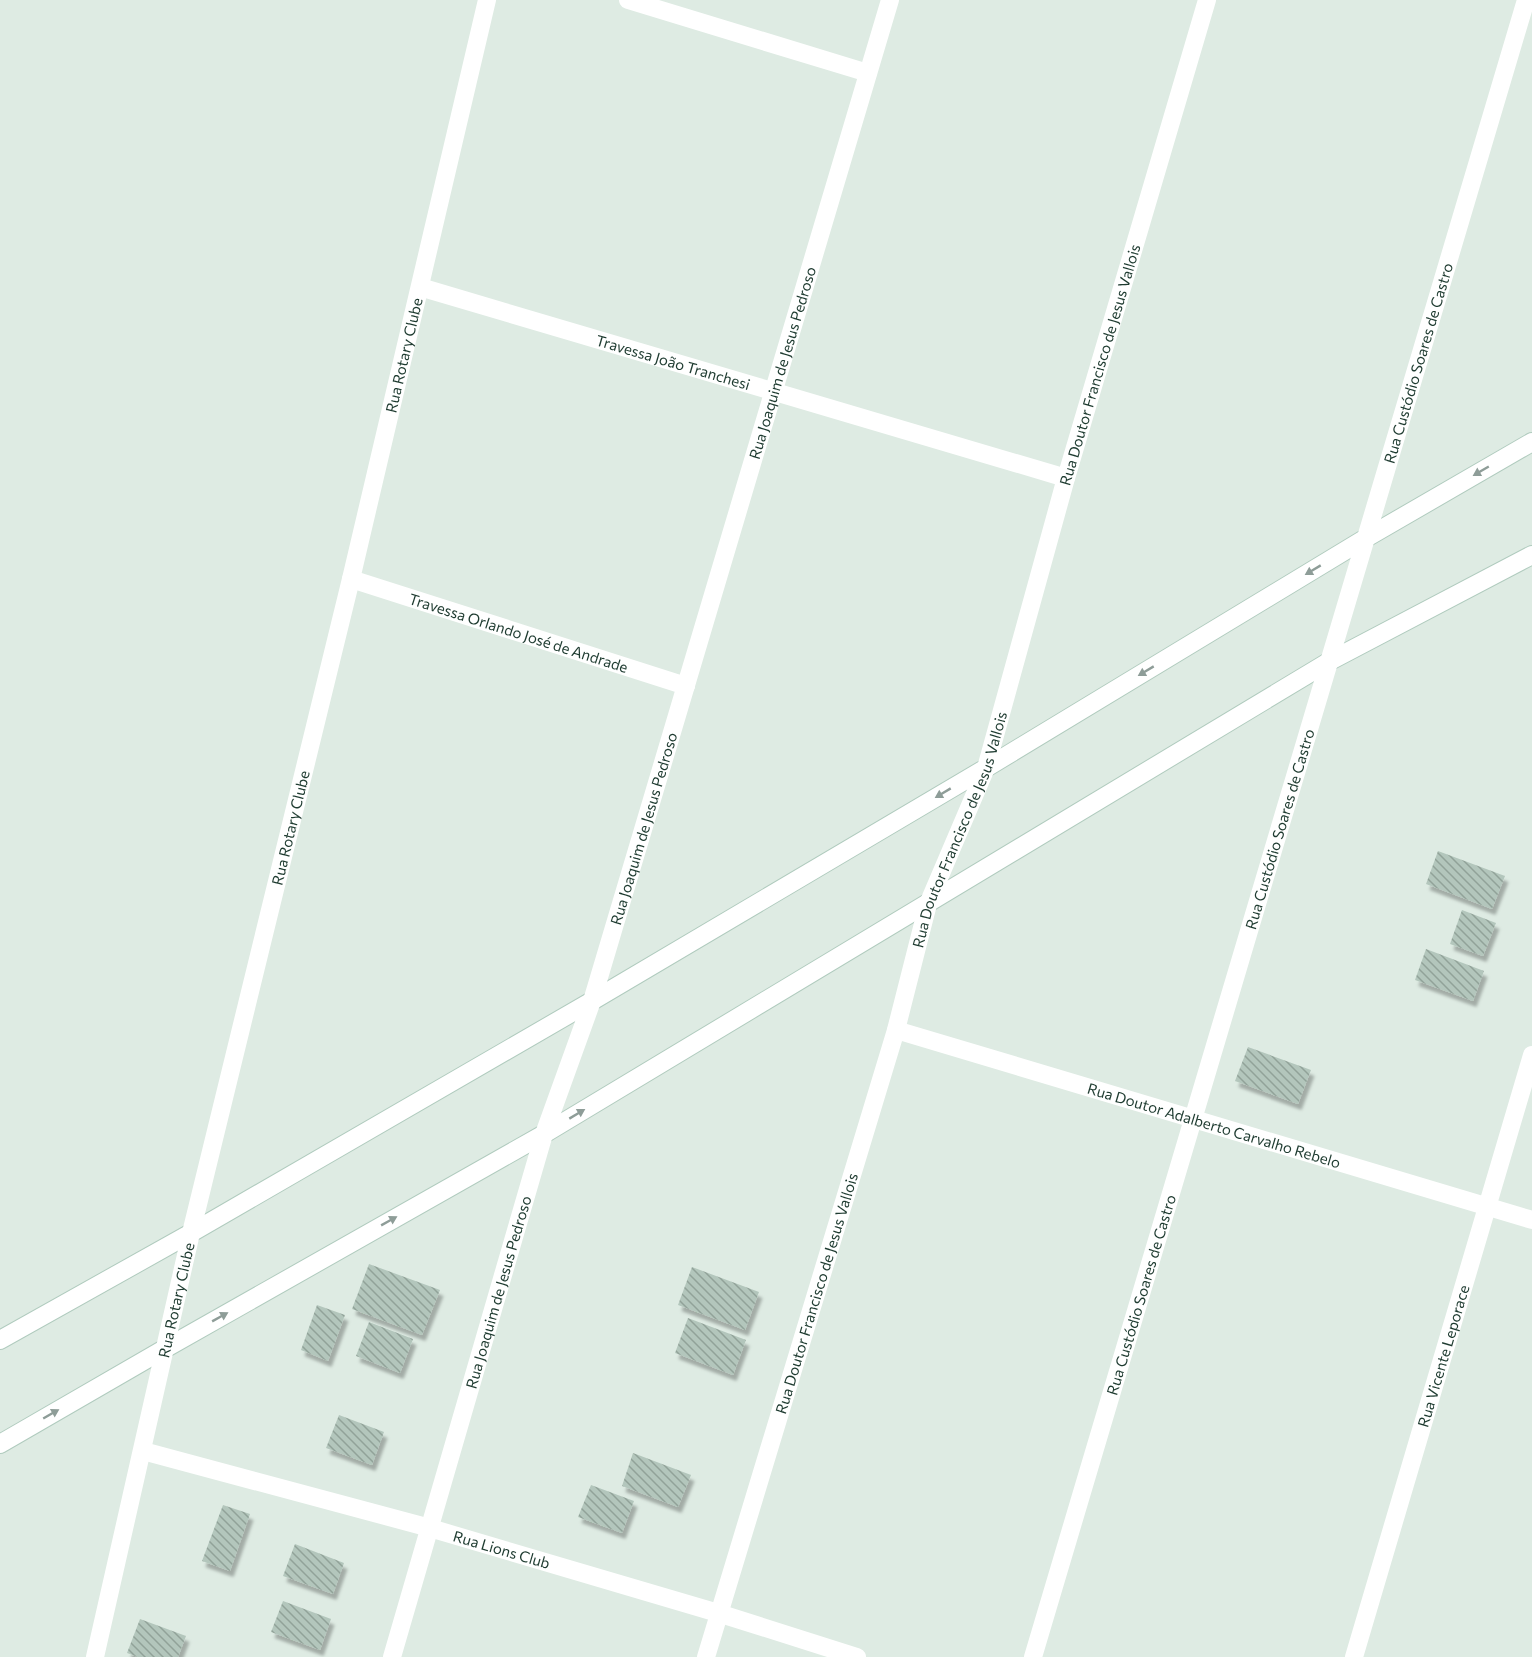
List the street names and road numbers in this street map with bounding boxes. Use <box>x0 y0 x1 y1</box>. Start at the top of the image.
street label: Rua Doutor Francisco de Jesus Vallois <box>1055 242 1144 487</box>
street label: Rua Custódio Soares de Castro <box>1380 261 1456 465</box>
street label: Rua Joaquim de Jesus Pedroso <box>745 264 819 461</box>
street label: Rua Rotary Clube <box>381 296 426 414</box>
street label: Travessa João Tranchesi <box>594 331 752 393</box>
street label: Travessa Orlando José de Andrade <box>407 589 631 676</box>
street label: Rua Doutor Francisco de Jesus Vallois <box>908 709 1010 949</box>
street label: Rua Custódio Soares de Castro <box>1241 726 1318 931</box>
street label: Rua Joaquim de Jesus Pedroso <box>606 730 681 927</box>
street label: Rua Rotary Clube <box>267 768 313 887</box>
street label: Rua Doutor Adalberto Carvalho Rebelo <box>1085 1079 1343 1171</box>
street label: Rua Doutor Francisco de Jesus Vallois <box>771 1171 861 1416</box>
street label: Rua Custódio Soares de Castro <box>1102 1192 1179 1397</box>
street label: Rua Joaquim de Jesus Pedroso <box>461 1193 535 1391</box>
street label: Rua Rotary Clube <box>154 1241 198 1359</box>
street label: Rua Vicente Leporace <box>1413 1283 1473 1429</box>
street label: Rua Lions Club <box>451 1526 553 1572</box>

